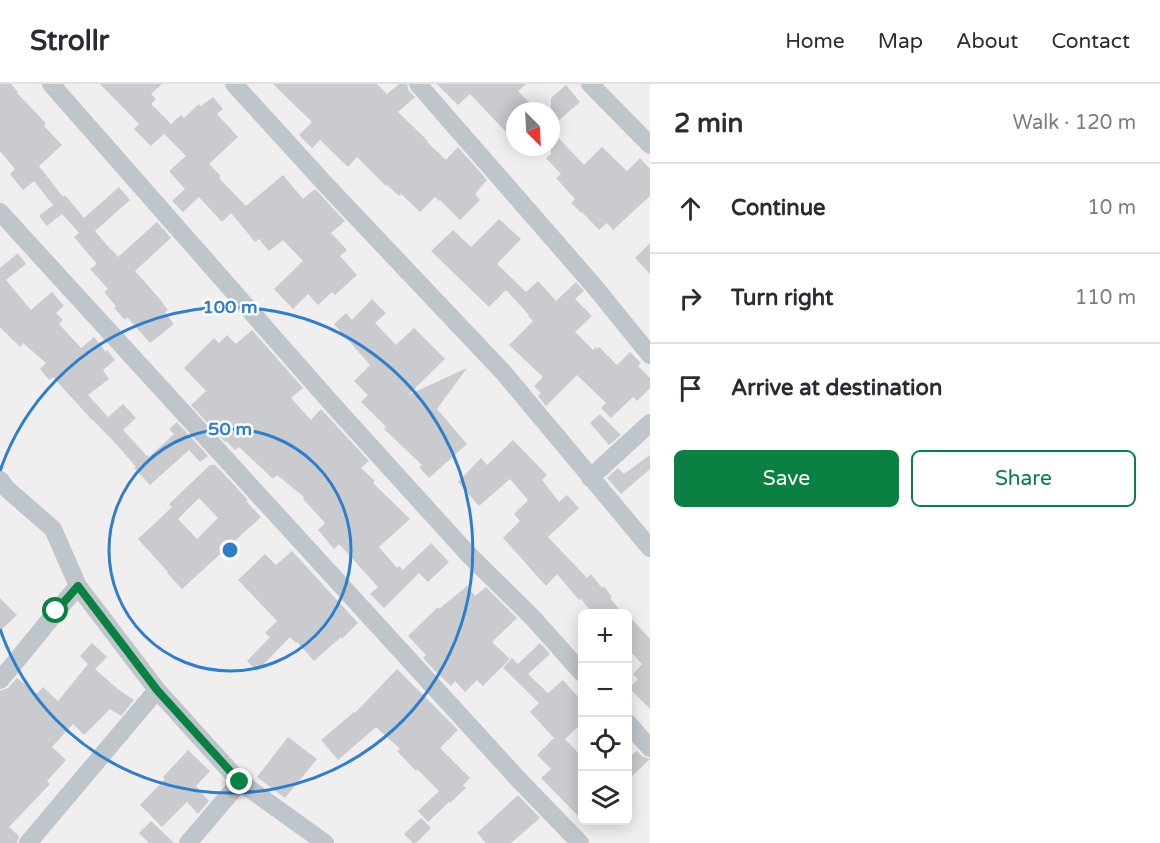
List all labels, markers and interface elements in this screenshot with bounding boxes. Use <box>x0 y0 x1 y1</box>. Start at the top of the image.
text: Strollr <box>30 24 109 58</box>
text: Home <box>785 29 845 54</box>
text: Map <box>878 29 923 54</box>
text: About <box>956 29 1018 54</box>
text: Contact <box>1051 29 1130 54</box>
north arrow <box>506 102 560 156</box>
text: 2 min <box>674 108 743 139</box>
text: Walk · 120 m <box>1013 111 1136 135</box>
icon: ahead <box>674 192 707 225</box>
text: Continue <box>731 195 826 221</box>
text: 10 m <box>1087 196 1136 220</box>
icon: right <box>674 282 707 315</box>
text: Turn right <box>731 285 833 311</box>
text: 110 m <box>1075 286 1136 310</box>
text: 100 m <box>202 296 258 318</box>
icon: arrive <box>674 372 707 405</box>
text: Arrive at destination <box>731 375 942 401</box>
text: 50 m <box>208 418 252 440</box>
button: Save <box>674 450 899 507</box>
button: Share <box>911 450 1136 507</box>
centre of rings <box>220 540 240 560</box>
route start <box>42 597 68 623</box>
map controls <box>578 609 632 825</box>
button: + <box>578 609 632 663</box>
button: − <box>578 663 632 717</box>
button: locate <box>578 717 632 771</box>
route end <box>226 768 252 794</box>
button: layers <box>578 771 632 825</box>

